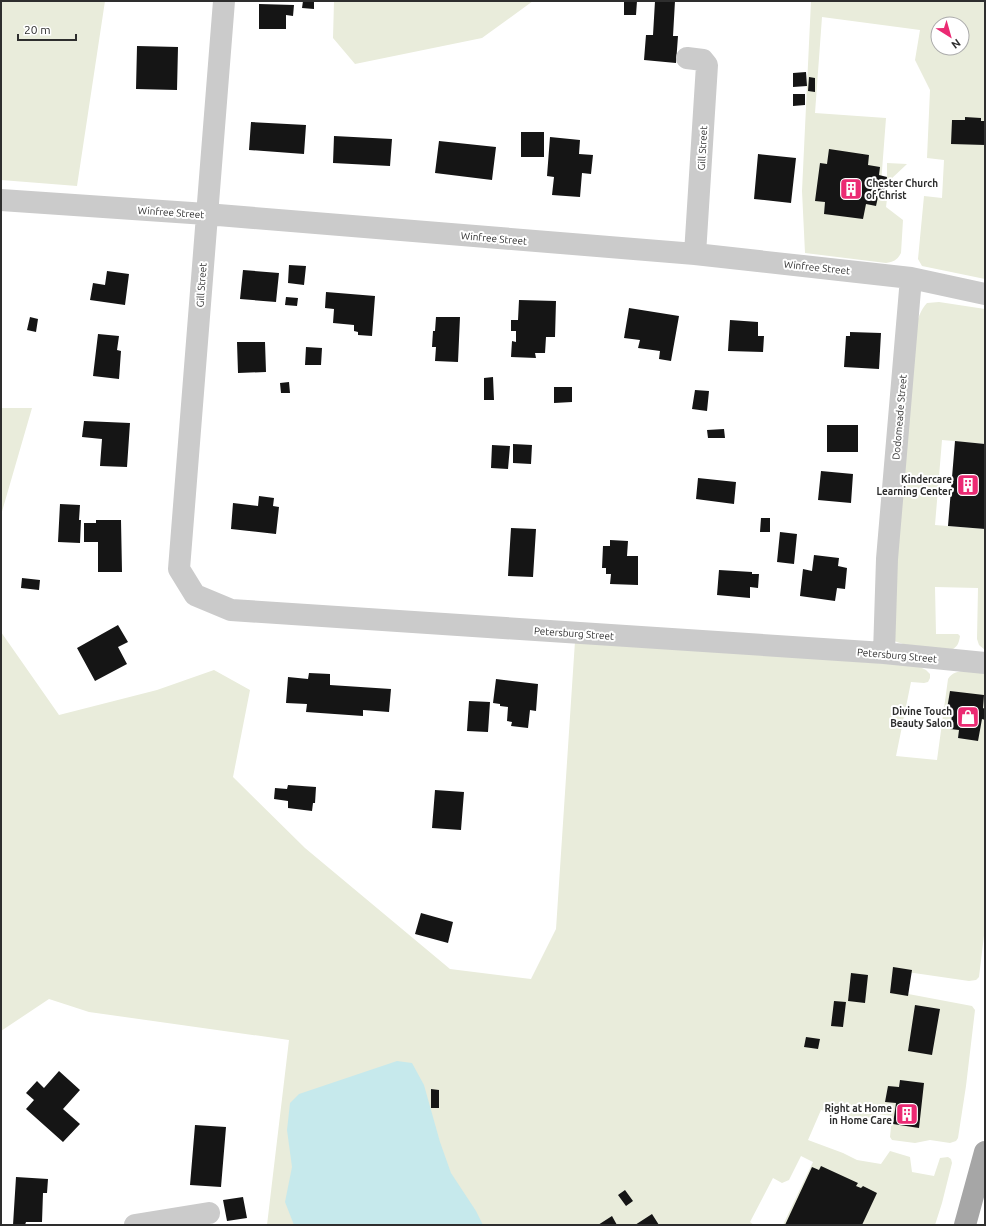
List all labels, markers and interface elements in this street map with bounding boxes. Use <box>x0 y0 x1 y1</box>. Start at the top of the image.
scale bar <box>18 16 76 42</box>
north arrow <box>930 16 970 56</box>
text: 20 m <box>24 23 51 36</box>
text: N <box>949 37 963 51</box>
street label: Gill Street <box>696 125 709 171</box>
building icon: Chester Church of Christ <box>838 176 864 202</box>
place label: Chester Church of Christ <box>866 178 938 201</box>
street label: Winfree Street <box>137 205 205 220</box>
street label: Winfree Street <box>460 230 528 247</box>
street label: Winfree Street <box>783 259 851 276</box>
street label: Gill Street <box>194 262 209 308</box>
street label: Dodomeade Street <box>890 374 909 460</box>
building icon: Kindercare Learning Center <box>955 472 981 498</box>
place label: Kindercare Learning Center <box>877 474 953 497</box>
street label: Petersburg Street <box>534 625 614 642</box>
street label: Petersburg Street <box>857 647 937 664</box>
shop icon: Divine Touch Beauty Salon <box>955 704 981 730</box>
place label: Divine Touch Beauty Salon <box>890 706 952 729</box>
building icon: Right at Home in Home Care <box>894 1101 920 1127</box>
place label: Right at Home in Home Care <box>824 1103 892 1126</box>

